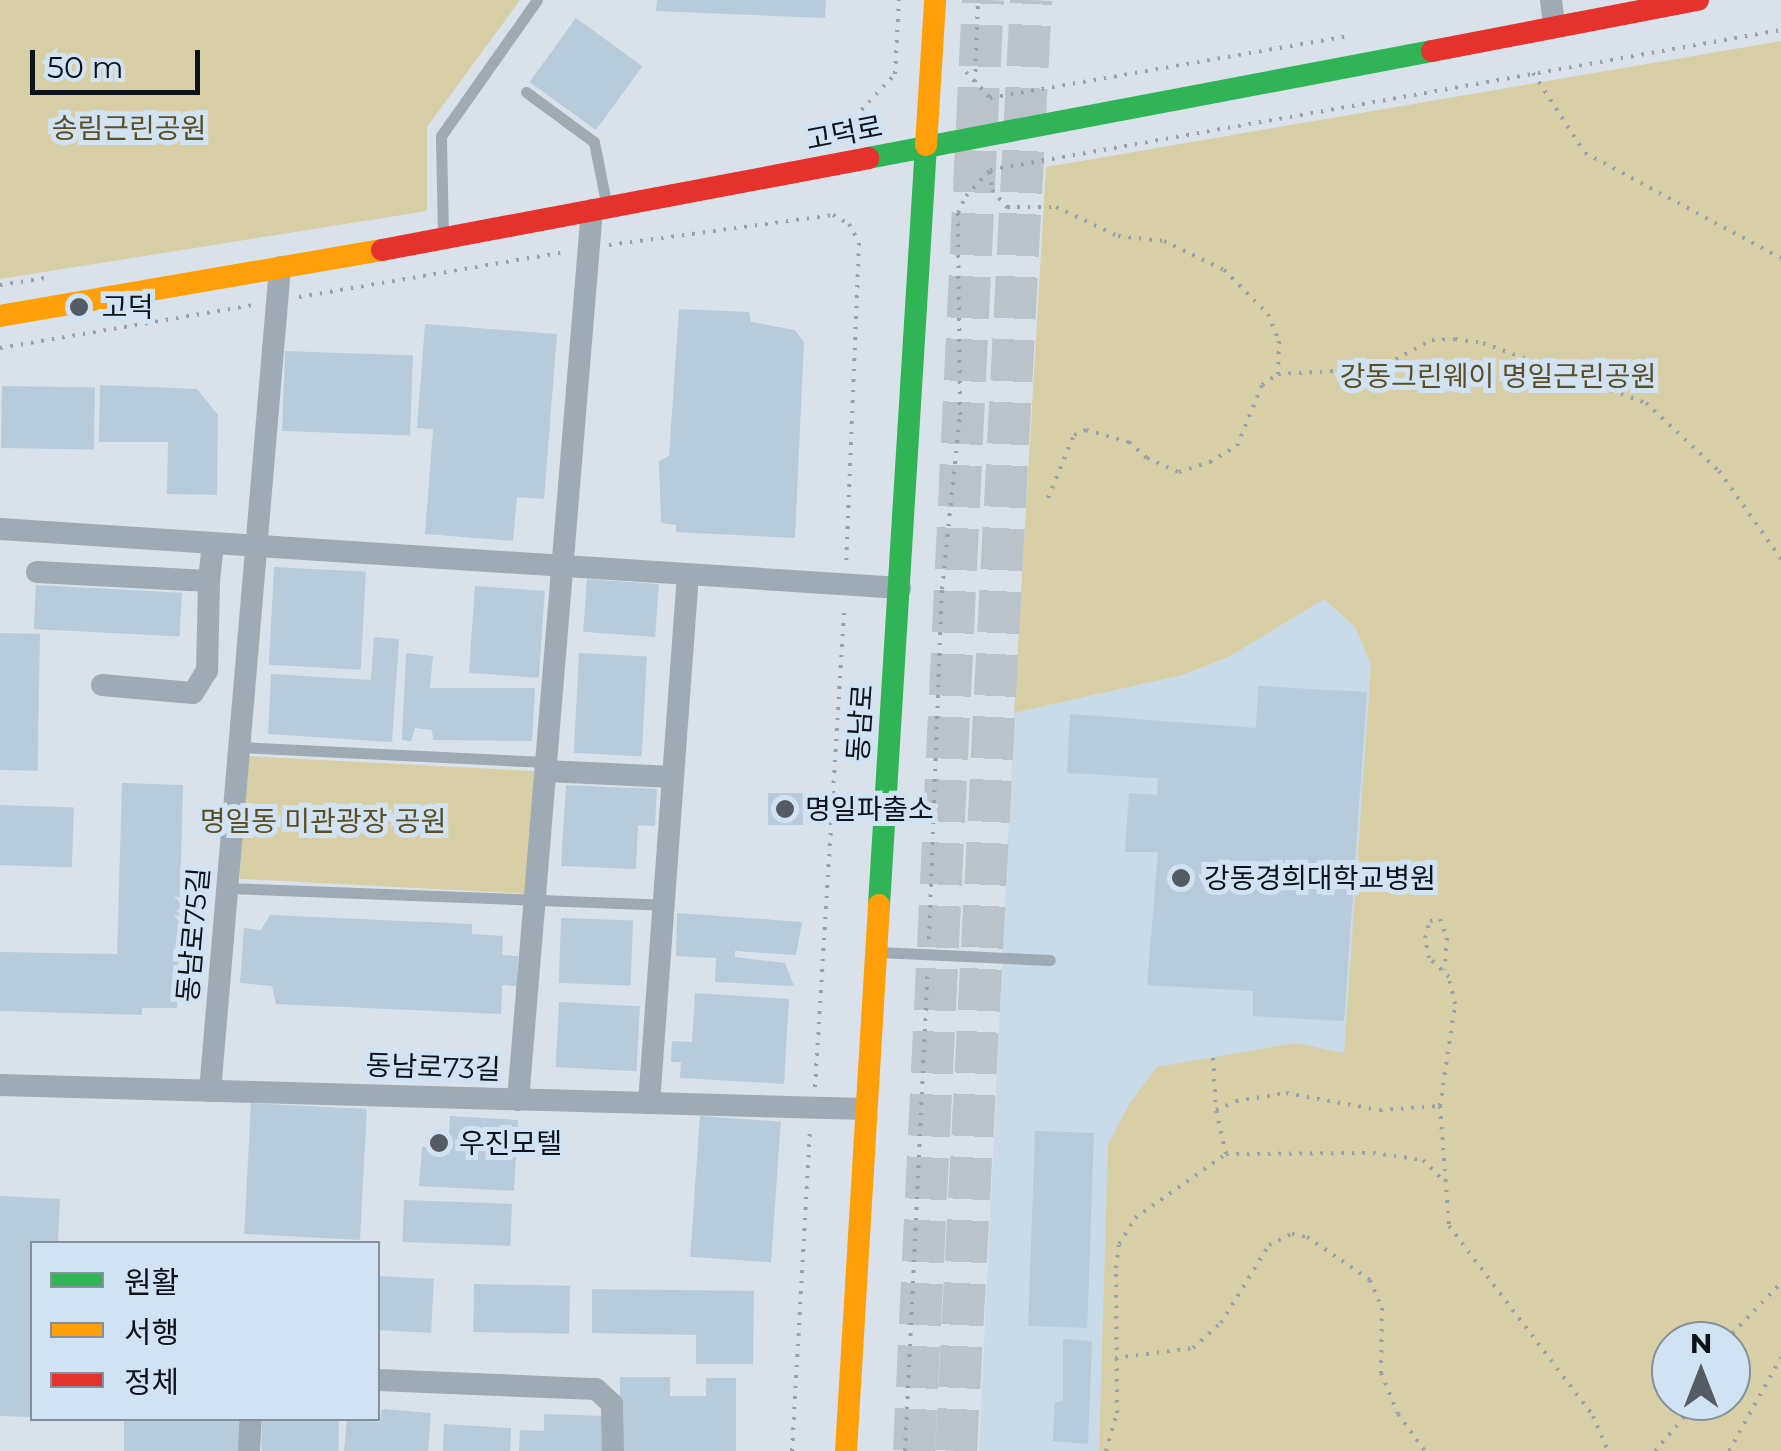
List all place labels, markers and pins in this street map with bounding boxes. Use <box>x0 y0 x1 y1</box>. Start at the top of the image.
place label: 고덕 <box>102 290 154 324</box>
marker: 고덕 <box>66 294 92 320</box>
place label: 명일파출소 <box>805 792 934 826</box>
marker: 명일파출소 <box>774 798 796 820</box>
place label: 강동경희대학교병원 <box>1204 861 1436 895</box>
marker: 강동경희대학교병원 <box>1168 865 1194 891</box>
place label: 우진모텔 <box>459 1126 562 1160</box>
marker: 우진모텔 <box>428 1132 450 1154</box>

